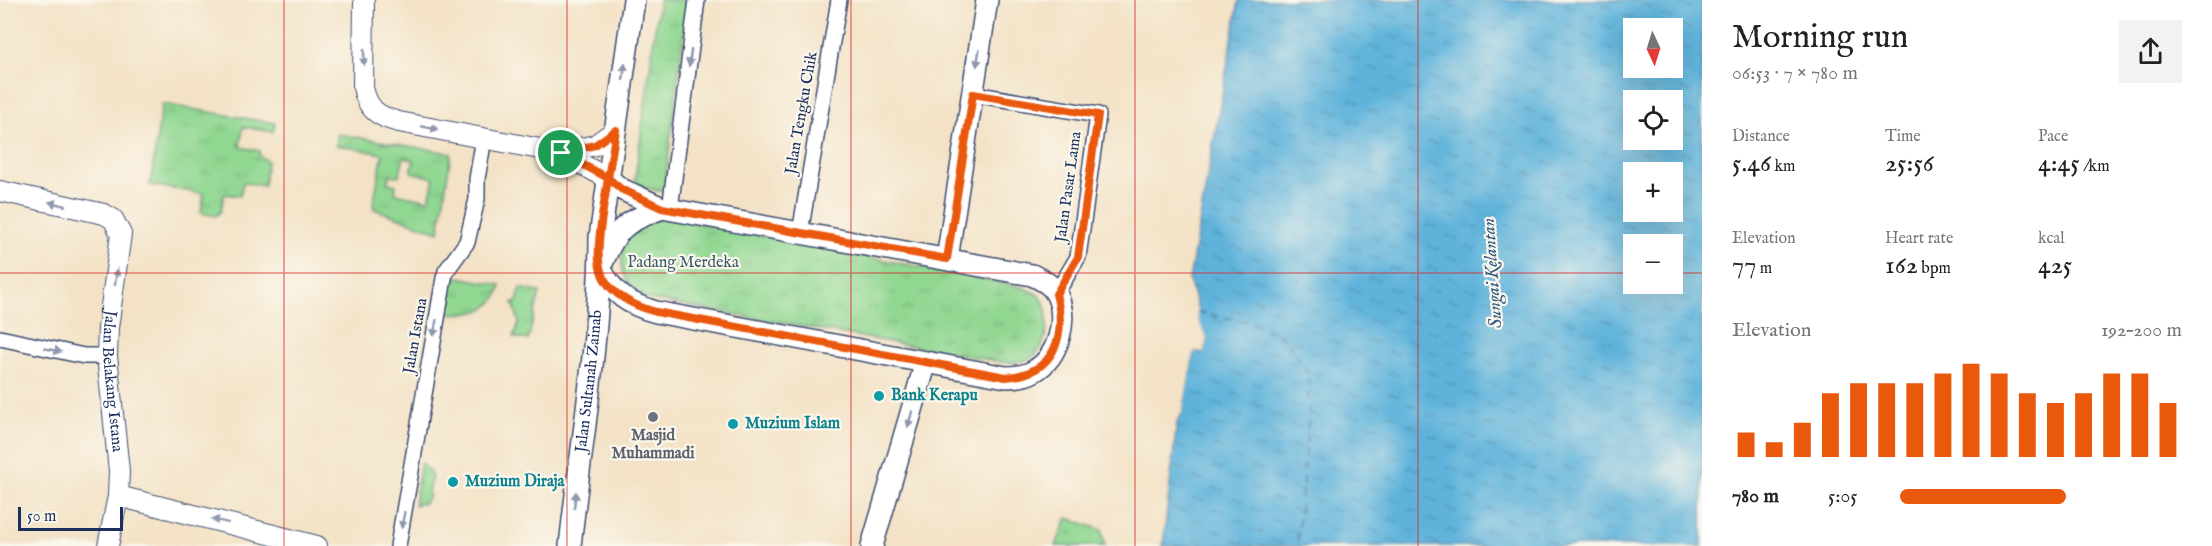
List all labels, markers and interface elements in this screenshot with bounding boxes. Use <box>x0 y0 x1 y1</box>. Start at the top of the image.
text: Morning run <box>1732 17 1908 59</box>
north arrow <box>1623 18 1683 78</box>
map controls <box>1623 18 1683 294</box>
button: share <box>2119 20 2182 83</box>
one-way arrow <box>359 48 368 67</box>
one-way arrow <box>973 48 982 67</box>
one-way arrow <box>686 49 695 68</box>
street label: Jalan Tengku Chik <box>781 50 823 178</box>
text: 06:53 · 7 × 780 m <box>1732 61 1858 86</box>
one-way arrow <box>619 63 629 82</box>
button: locate <box>1623 90 1683 150</box>
one-way arrow <box>420 124 439 133</box>
pin <box>535 127 586 178</box>
text: Distance <box>1732 127 1790 147</box>
text: Time <box>1885 127 1921 147</box>
text: Pace <box>2038 127 2068 147</box>
street label: Jalan Pasar Lama <box>1051 130 1087 246</box>
icon: arrive <box>544 136 577 169</box>
text: 5.46 <box>1732 147 1771 180</box>
text: 25:56 <box>1885 147 1934 180</box>
text: 4:45 <box>2038 147 2080 180</box>
text: km <box>1771 157 1795 177</box>
text: /km <box>2080 157 2110 177</box>
button: + <box>1623 162 1683 222</box>
one-way arrow <box>48 198 66 208</box>
water label: Sungai Kelantan <box>1478 217 1508 329</box>
text: Elevation <box>1732 229 1795 249</box>
text: Heart rate <box>1885 229 1953 249</box>
text: kcal <box>2038 229 2065 249</box>
button: − <box>1623 234 1683 294</box>
text: 77 <box>1732 249 1756 282</box>
text: 162 <box>1885 249 1918 282</box>
text: 425 <box>2038 249 2072 282</box>
park label: Padang Merdeka <box>627 253 739 273</box>
text: m <box>1756 259 1772 279</box>
text: bpm <box>1918 259 1951 279</box>
one-way arrow <box>111 268 120 287</box>
street label: Jalan Istana <box>399 296 433 377</box>
street label: Jalan Belakang Istana <box>97 307 127 453</box>
street label: Jalan Sultanah Zainab <box>571 309 607 456</box>
text: Elevation <box>1732 318 1811 343</box>
text: 192–200 m <box>2101 318 2182 343</box>
one-way arrow <box>431 319 440 338</box>
one-way arrow <box>44 345 63 355</box>
place label: Bank Kerapu <box>891 386 978 406</box>
marker: Bank Kerapu <box>872 389 886 403</box>
marker: Masjid Muhammadi <box>646 410 660 424</box>
one-way arrow <box>905 410 914 428</box>
place label: Muzium Islam <box>745 414 841 434</box>
marker: Muzium Islam <box>726 417 740 431</box>
place label: Masjid Muhammadi <box>611 426 695 464</box>
place label: Muzium Diraja <box>465 472 566 492</box>
marker: Muzium Diraja <box>446 475 460 489</box>
text: 780 m <box>1732 484 1779 509</box>
text: 5:05 <box>1828 484 1858 509</box>
one-way arrow <box>570 490 580 509</box>
scale bar <box>18 504 123 532</box>
text: 50 m <box>27 507 56 527</box>
one-way arrow <box>398 511 407 530</box>
one-way arrow <box>211 516 229 526</box>

